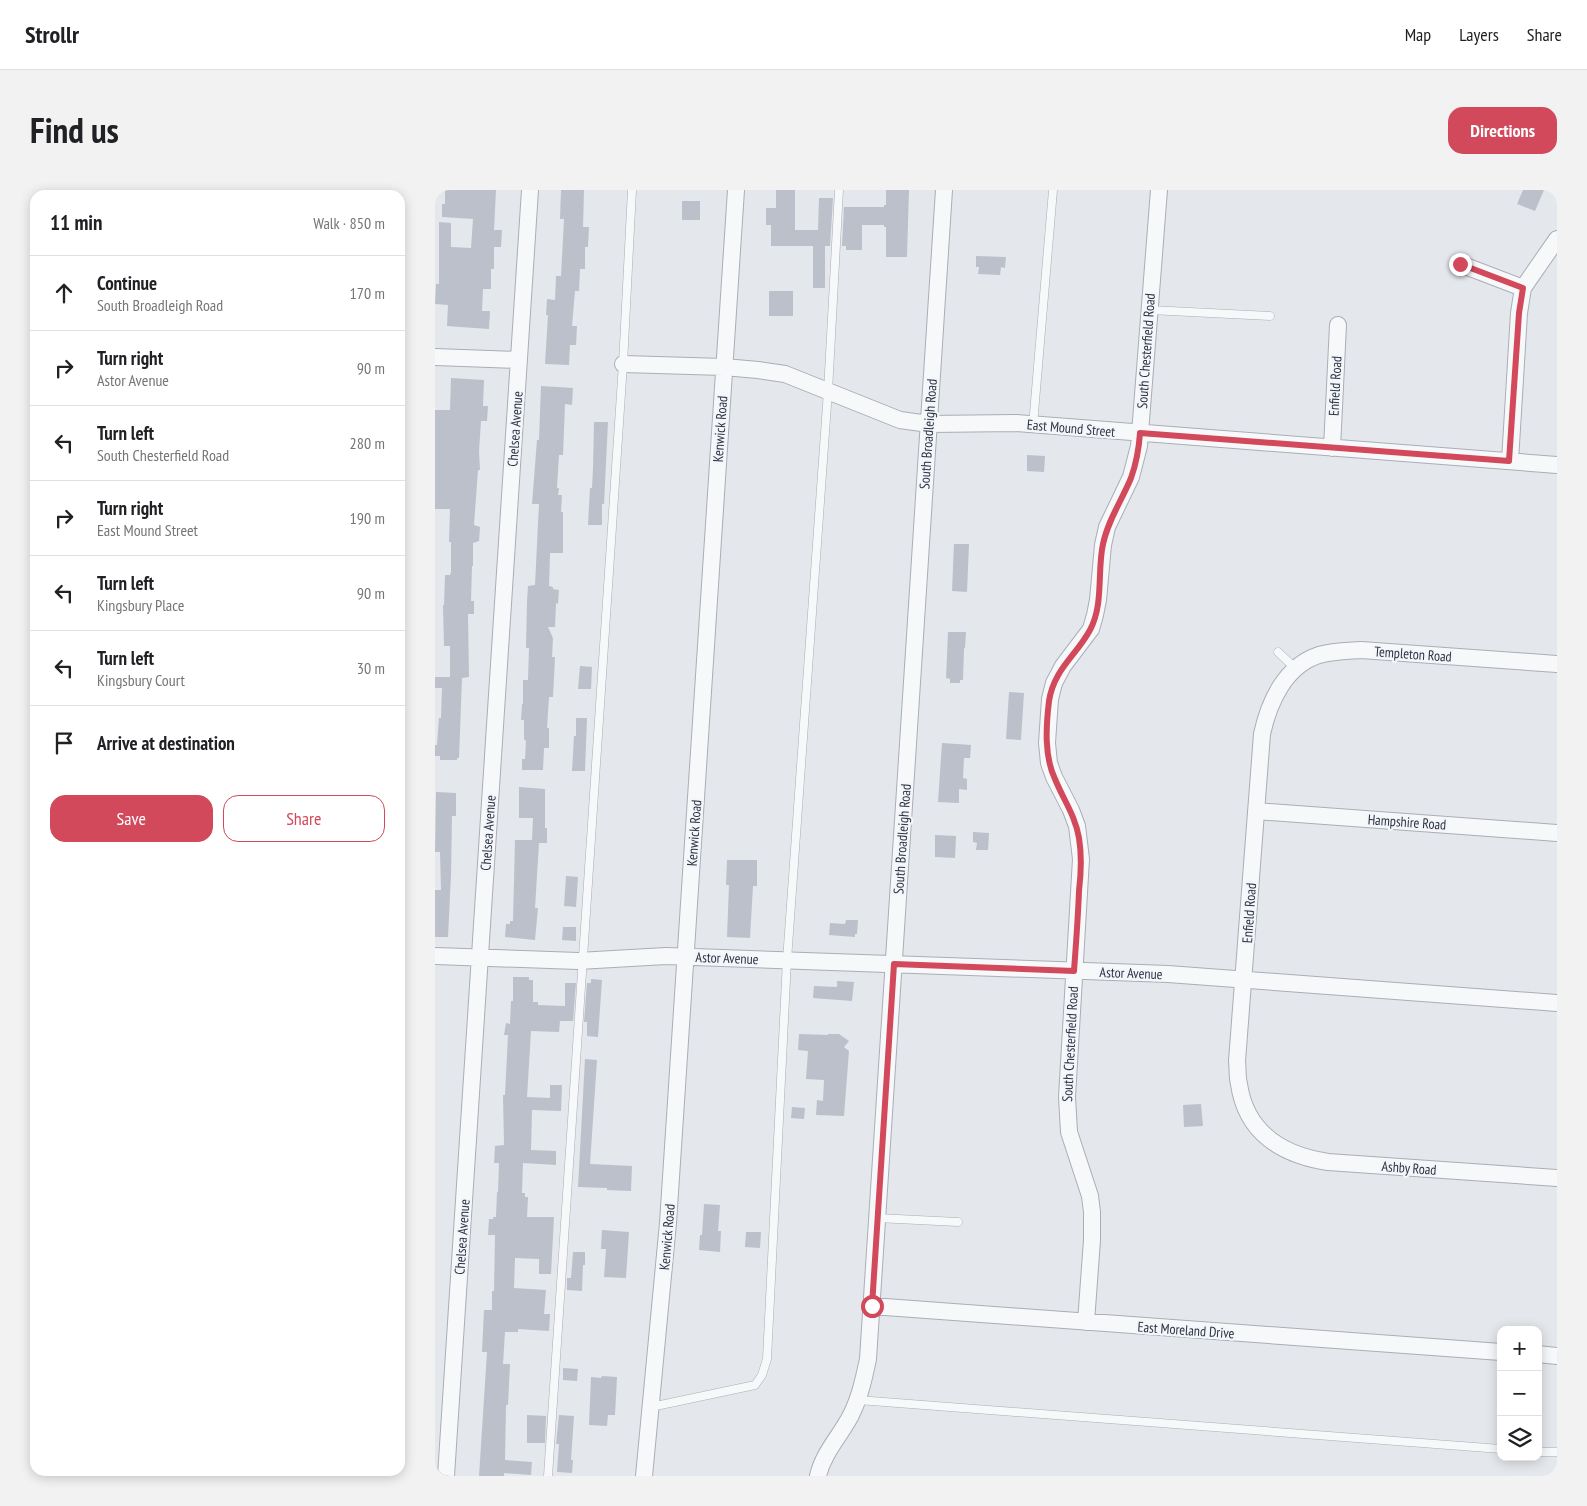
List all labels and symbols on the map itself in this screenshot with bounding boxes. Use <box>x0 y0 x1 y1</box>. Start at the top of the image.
route end <box>1449 253 1472 276</box>
street label: South Chesterfield Road <box>1133 293 1159 409</box>
street label: Enfield Road <box>1324 355 1346 417</box>
street label: South Broadleigh Road <box>915 378 941 490</box>
street label: Chelsea Avenue <box>503 390 527 467</box>
street label: Kenwick Road <box>709 395 731 463</box>
street label: East Mound Street <box>1026 415 1116 441</box>
street label: Templeton Road <box>1374 642 1452 666</box>
street label: South Broadleigh Road <box>889 783 915 895</box>
street label: Chelsea Avenue <box>476 794 500 871</box>
street label: Kenwick Road <box>683 799 705 867</box>
street label: Hampshire Road <box>1367 810 1447 834</box>
street label: Enfield Road <box>1238 882 1260 944</box>
street label: Astor Avenue <box>695 948 759 968</box>
street label: Astor Avenue <box>1099 963 1163 983</box>
street label: South Chesterfield Road <box>1058 986 1082 1102</box>
street label: Ashby Road <box>1381 1157 1437 1179</box>
street label: Chelsea Avenue <box>450 1198 474 1275</box>
street label: Kenwick Road <box>655 1203 679 1271</box>
route start <box>861 1295 884 1318</box>
street label: East Moreland Drive <box>1137 1318 1235 1342</box>

